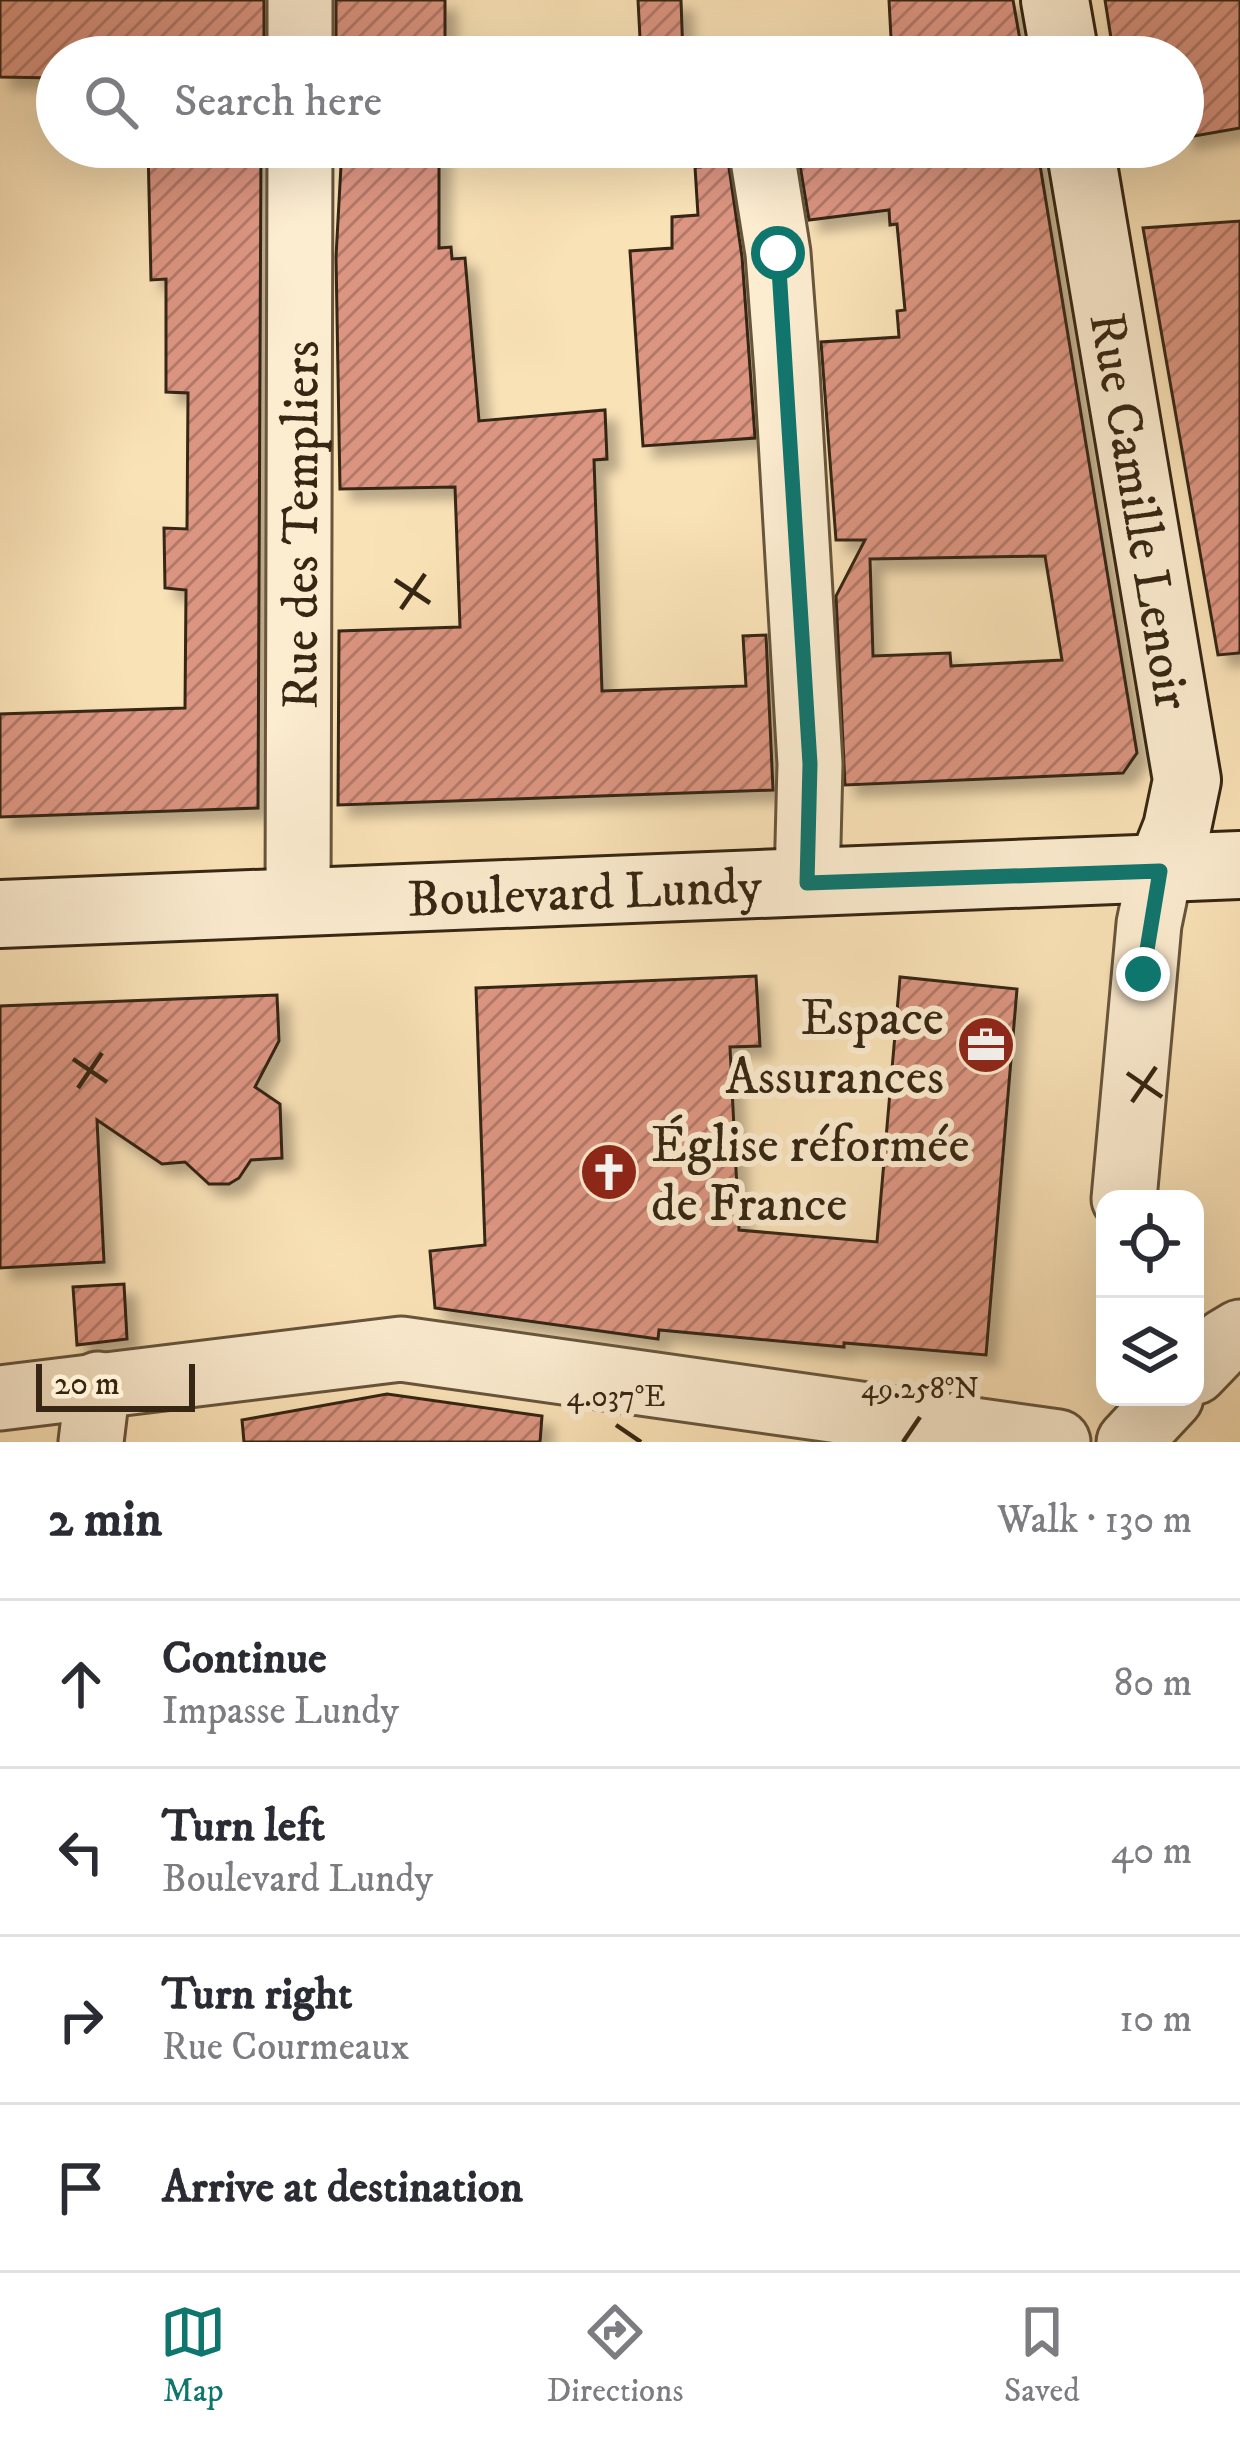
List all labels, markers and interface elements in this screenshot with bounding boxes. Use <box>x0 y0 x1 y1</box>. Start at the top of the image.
search box <box>36 36 1204 168</box>
icon: search <box>78 69 144 135</box>
text: Search here <box>174 74 382 130</box>
route start <box>751 226 805 280</box>
street label: Rue Camille Lenoir <box>1074 308 1204 715</box>
street label: Rue des Templiers <box>270 340 334 710</box>
street label: Boulevard Lundy <box>406 855 764 933</box>
route end <box>1116 947 1170 1001</box>
place label: Espace Assurances <box>726 987 944 1110</box>
office icon: Espace Assurances <box>955 1014 1017 1076</box>
place label: Église réformée de France <box>651 1114 970 1237</box>
church icon: Église réformée de France <box>578 1141 640 1203</box>
map controls <box>1096 1190 1204 1406</box>
button: locate <box>1096 1190 1204 1298</box>
button: layers <box>1096 1298 1204 1406</box>
scale bar <box>36 1358 195 1411</box>
text: 20 m <box>54 1364 120 1405</box>
text: 49.258°N <box>861 1371 979 1408</box>
text: 4.037°E <box>566 1379 666 1416</box>
text: 2 min <box>48 1488 162 1552</box>
text: Walk · 130 m <box>997 1496 1192 1545</box>
text: Continue <box>162 1631 327 1687</box>
icon: ahead <box>48 1651 114 1717</box>
text: 80 m <box>1114 1659 1192 1708</box>
text: Impasse Lundy <box>162 1687 399 1736</box>
text: Turn left <box>162 1799 325 1855</box>
icon: left <box>48 1819 114 1885</box>
text: 40 m <box>1111 1827 1192 1876</box>
text: Boulevard Lundy <box>162 1855 433 1904</box>
text: Turn right <box>162 1967 352 2023</box>
icon: right <box>48 1987 114 2053</box>
text: 10 m <box>1119 1995 1192 2044</box>
text: Rue Courmeaux <box>162 2023 409 2072</box>
icon: arrive <box>48 2155 114 2221</box>
text: Arrive at destination <box>162 2160 523 2216</box>
tab: Map <box>160 2299 226 2412</box>
tab: Directions <box>547 2299 683 2412</box>
tab: Saved <box>1004 2299 1080 2412</box>

